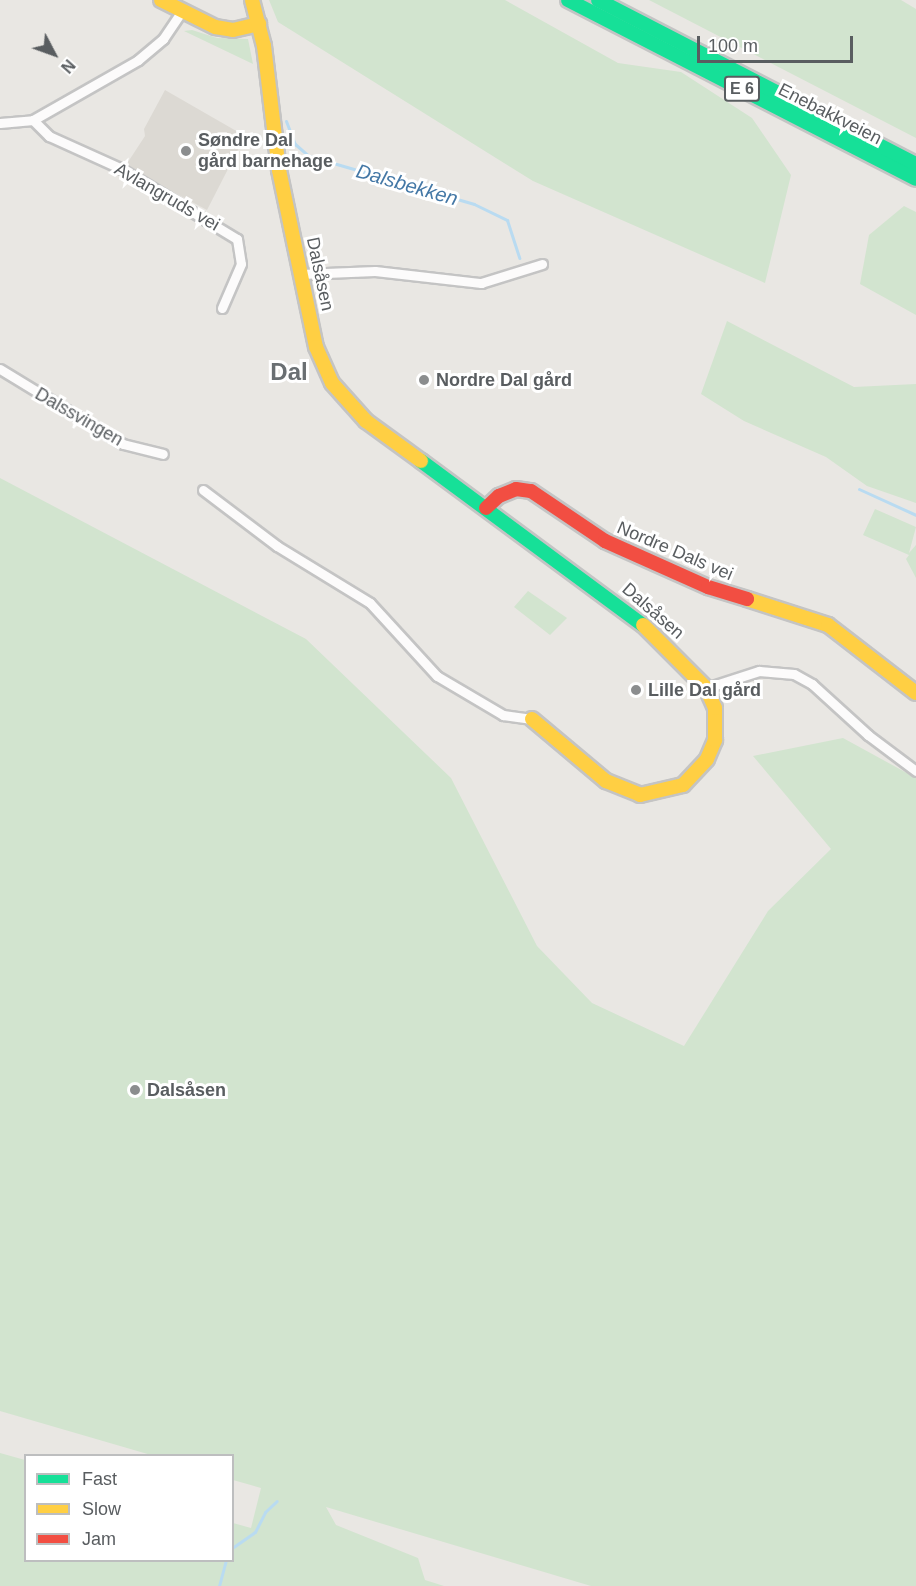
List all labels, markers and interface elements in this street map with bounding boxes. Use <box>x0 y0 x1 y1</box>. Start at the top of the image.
north arrow <box>24 24 84 84</box>
scale bar <box>700 24 856 62</box>
text: 100 m <box>708 36 758 56</box>
text: N <box>58 56 78 76</box>
road number: E 6 <box>722 76 762 102</box>
street label: Enebakkveien <box>775 79 885 149</box>
place label: Søndre Dal gård barnehage <box>198 130 333 172</box>
marker: Søndre Dal gård barnehage <box>179 144 193 158</box>
street label: Avlangruds vei <box>111 158 223 236</box>
water label: Dalsbekken <box>353 159 461 211</box>
street label: Dalsåsen <box>302 235 338 313</box>
district label: Dal <box>270 358 308 386</box>
place label: Nordre Dal gård <box>436 369 572 391</box>
marker: Nordre Dal gård <box>417 373 431 387</box>
street label: Dalssvingen <box>31 383 127 451</box>
street label: Nordre Dals vei <box>614 517 736 585</box>
street label: Dalsåsen <box>618 578 688 644</box>
place label: Lille Dal gård <box>648 679 761 701</box>
marker: Lille Dal gård <box>629 683 643 697</box>
place label: Dalsåsen <box>147 1079 226 1101</box>
marker: Dalsåsen <box>128 1083 142 1097</box>
legend <box>24 1454 234 1562</box>
text: Fast <box>82 1469 117 1489</box>
text: Slow <box>82 1499 121 1519</box>
text: Jam <box>82 1529 116 1549</box>

